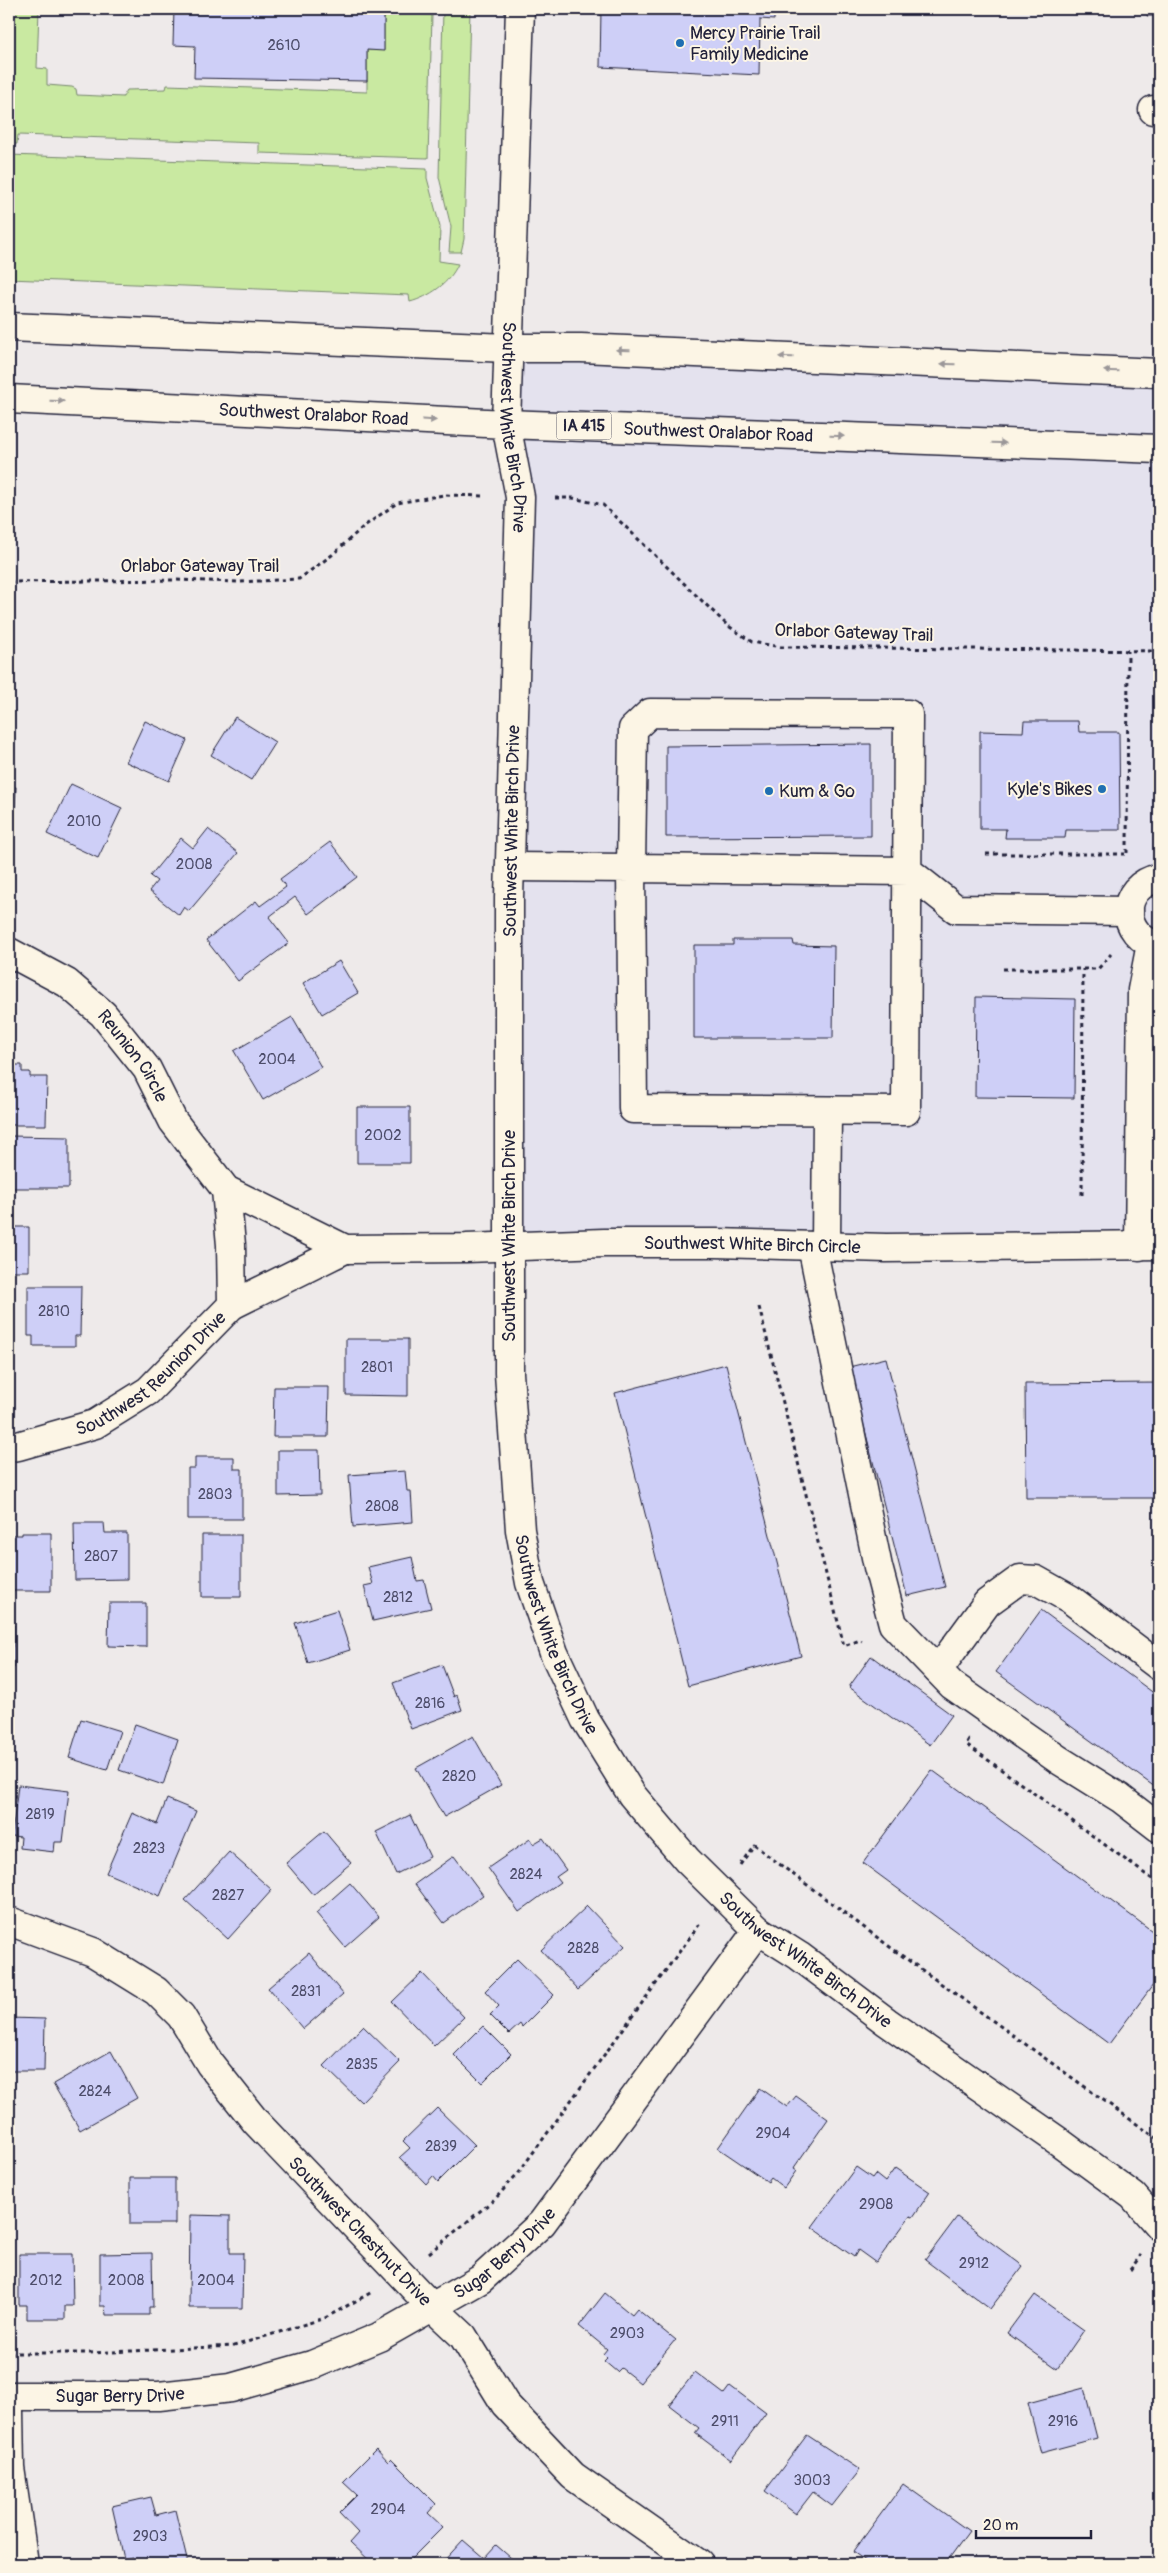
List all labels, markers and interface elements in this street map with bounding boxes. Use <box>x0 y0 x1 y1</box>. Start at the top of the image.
place label: Mercy Prairie Trail Family Medicine <box>690 22 821 66</box>
house number: 2610 <box>267 36 301 55</box>
marker: Mercy Prairie Trail Family Medicine <box>674 37 686 49</box>
street label: Southwest White Birch Drive <box>494 321 532 533</box>
one-way arrow <box>615 345 631 353</box>
one-way arrow <box>778 352 794 360</box>
one-way arrow <box>940 359 956 367</box>
one-way arrow <box>1102 366 1118 374</box>
one-way arrow <box>50 397 66 405</box>
street label: Southwest Oralabor Road <box>218 398 409 431</box>
road number: IA 415 <box>556 412 612 440</box>
one-way arrow <box>422 416 438 424</box>
street label: Southwest Oralabor Road <box>623 417 814 447</box>
one-way arrow <box>829 432 845 440</box>
one-way arrow <box>991 439 1007 447</box>
street label: Orlabor Gateway Trail <box>120 555 280 578</box>
street label: Orlabor Gateway Trail <box>774 619 934 647</box>
street label: Southwest White Birch Drive <box>499 725 525 937</box>
place label: Kyle's Bikes <box>1007 778 1092 801</box>
place label: Kum & Go <box>779 780 855 803</box>
marker: Kyle's Bikes <box>1096 783 1108 795</box>
marker: Kum & Go <box>763 785 775 797</box>
house number: 2010 <box>67 812 101 831</box>
house number: 2008 <box>176 855 213 874</box>
street label: Reunion Circle <box>92 1005 173 1106</box>
house number: 2004 <box>258 1050 296 1069</box>
house number: 2002 <box>364 1126 402 1145</box>
street label: Southwest White Birch Drive <box>498 1130 521 1342</box>
street label: Southwest White Birch Circle <box>644 1232 861 1259</box>
house number: 2810 <box>38 1302 70 1321</box>
street label: Southwest Reunion Drive <box>73 1306 231 1440</box>
house number: 2801 <box>361 1358 393 1377</box>
house number: 2803 <box>198 1485 232 1504</box>
house number: 2808 <box>365 1497 399 1516</box>
street label: Southwest White Birch Drive <box>510 1533 603 1739</box>
house number: 2807 <box>84 1547 118 1566</box>
house number: 2812 <box>383 1588 413 1607</box>
house number: 2816 <box>415 1694 445 1713</box>
house number: 2820 <box>442 1767 476 1786</box>
house number: 2819 <box>25 1805 55 1824</box>
house number: 2823 <box>133 1839 165 1858</box>
house number: 2824 <box>509 1865 543 1884</box>
house number: 2827 <box>212 1886 244 1905</box>
street label: Southwest White Birch Drive <box>714 1886 897 2033</box>
house number: 2828 <box>567 1939 599 1958</box>
house number: 2831 <box>291 1982 321 2001</box>
house number: 2835 <box>346 2055 378 2074</box>
house number: 2824 <box>78 2082 112 2101</box>
house number: 2904 <box>755 2124 791 2143</box>
house number: 2839 <box>425 2137 457 2156</box>
street label: Southwest Chestnut Drive <box>283 2152 437 2311</box>
house number: 2908 <box>859 2195 893 2214</box>
street label: Sugar Berry Drive <box>449 2203 561 2304</box>
house number: 2912 <box>959 2254 989 2273</box>
house number: 2012 <box>30 2271 62 2290</box>
house number: 2008 <box>108 2271 145 2290</box>
house number: 2004 <box>197 2271 235 2290</box>
house number: 2903 <box>610 2324 644 2343</box>
street label: Sugar Berry Drive <box>55 2382 186 2408</box>
house number: 2911 <box>711 2412 739 2431</box>
house number: 2916 <box>1048 2412 1078 2431</box>
house number: 3003 <box>793 2471 831 2490</box>
house number: 2904 <box>370 2500 406 2519</box>
scale bar <box>976 2508 1090 2540</box>
text: 20 m <box>983 2516 1018 2535</box>
house number: 2903 <box>133 2527 167 2546</box>

